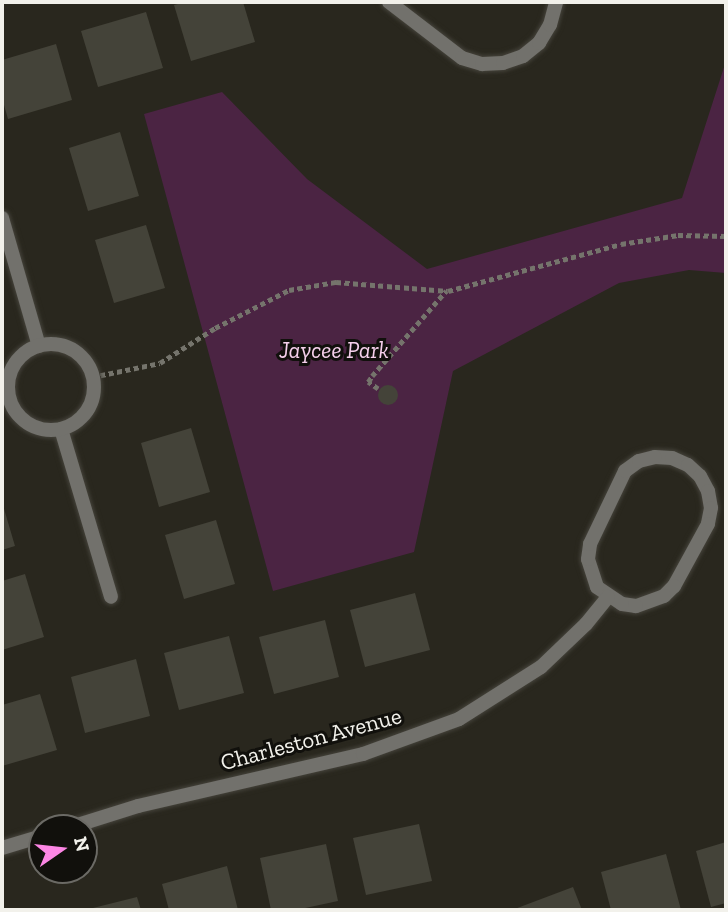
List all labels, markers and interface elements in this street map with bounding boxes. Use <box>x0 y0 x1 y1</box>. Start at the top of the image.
park label: Jaycee Park <box>279 336 389 364</box>
street label: Charleston Avenue <box>217 701 405 777</box>
north arrow <box>28 814 98 884</box>
text: N <box>69 834 95 854</box>

